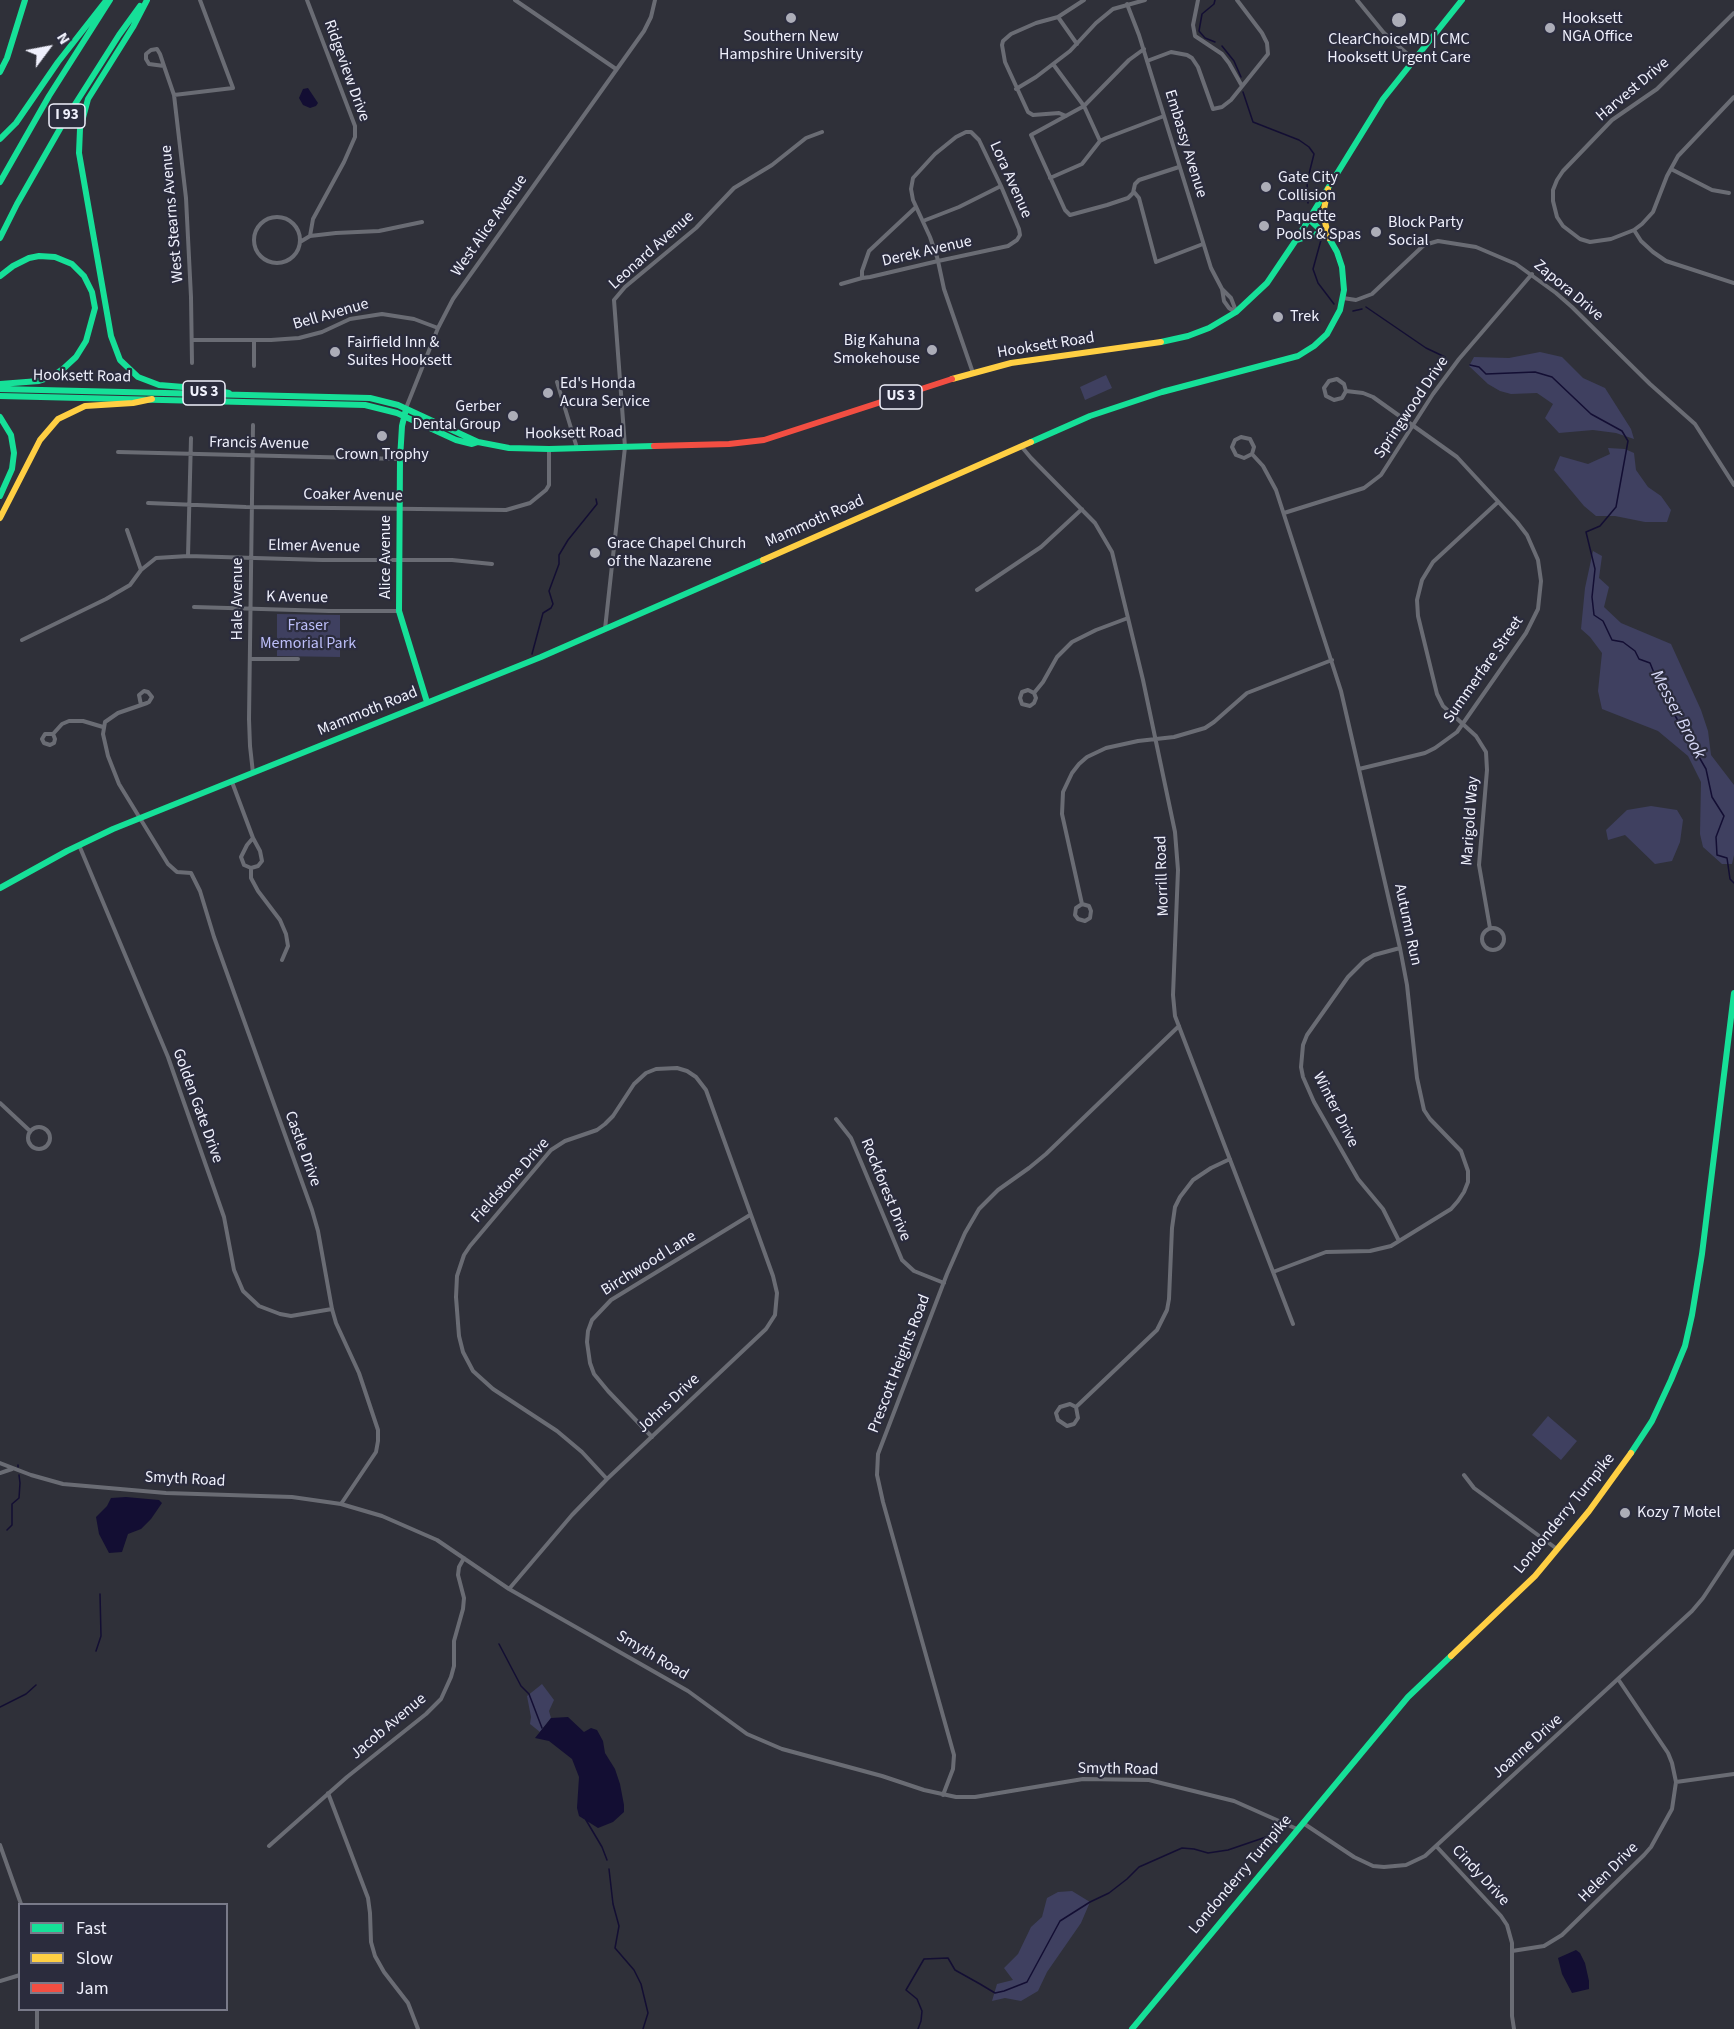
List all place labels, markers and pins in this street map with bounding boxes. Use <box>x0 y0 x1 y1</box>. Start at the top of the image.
place label: Hooksett NGA Office <box>1562 9 1633 47</box>
marker: Southern New Hampshire University <box>784 11 798 25</box>
marker: ClearChoiceMD | CMC Hooksett Urgent Care <box>1390 11 1408 29</box>
marker: Hooksett NGA Office <box>1543 21 1557 35</box>
place label: Southern New Hampshire University <box>719 27 863 65</box>
place label: ClearChoiceMD | CMC Hooksett Urgent Care <box>1327 30 1471 68</box>
place label: Gate City Collision <box>1278 168 1338 206</box>
marker: Gate City Collision <box>1259 180 1273 194</box>
place label: Paquette Pools & Spas <box>1276 207 1361 245</box>
place label: Block Party Social <box>1388 213 1463 251</box>
marker: Paquette Pools & Spas <box>1257 219 1271 233</box>
marker: Block Party Social <box>1369 225 1383 239</box>
place label: Trek <box>1290 307 1319 327</box>
marker: Trek <box>1271 310 1285 324</box>
place label: Big Kahuna Smokehouse <box>833 331 920 369</box>
place label: Fairfield Inn & Suites Hooksett <box>347 333 452 371</box>
marker: Big Kahuna Smokehouse <box>925 343 939 357</box>
marker: Fairfield Inn & Suites Hooksett <box>328 345 342 359</box>
place label: Ed's Honda Acura Service <box>560 374 650 412</box>
marker: Ed's Honda Acura Service <box>541 386 555 400</box>
place label: Gerber Dental Group <box>413 397 501 435</box>
marker: Gerber Dental Group <box>506 409 520 423</box>
marker: Crown Trophy <box>375 429 389 443</box>
place label: Crown Trophy <box>335 445 429 465</box>
place label: Grace Chapel Church of the Nazarene <box>607 534 746 572</box>
marker: Grace Chapel Church of the Nazarene <box>588 546 602 560</box>
place label: Kozy 7 Motel <box>1637 1503 1721 1523</box>
marker: Kozy 7 Motel <box>1618 1506 1632 1520</box>

